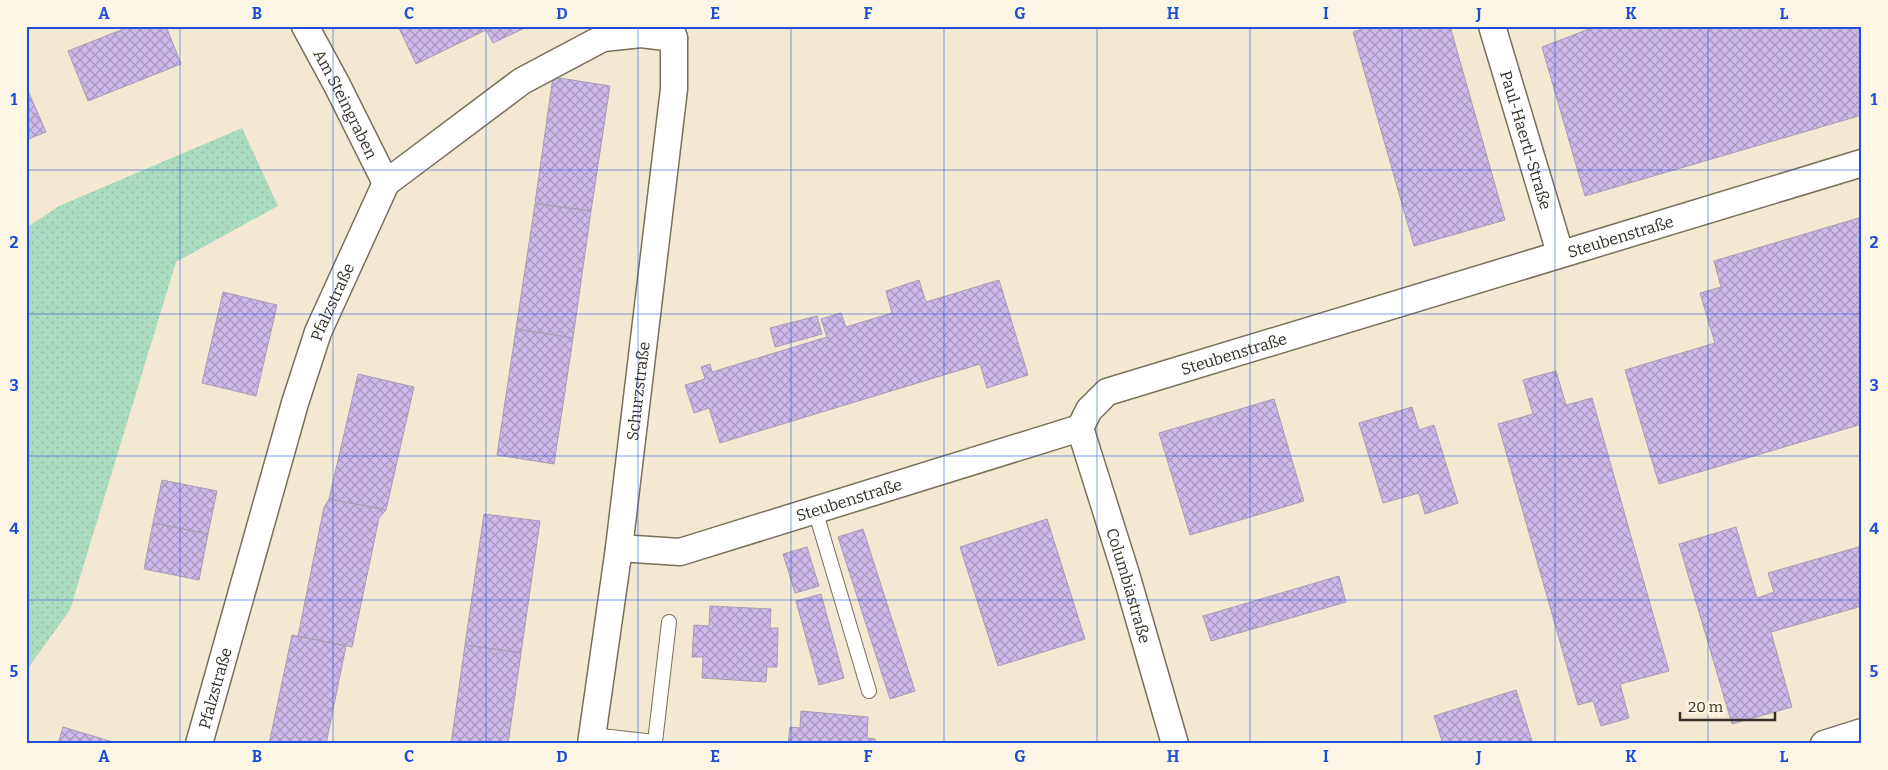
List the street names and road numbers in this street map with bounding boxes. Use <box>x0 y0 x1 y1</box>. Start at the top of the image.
street label: Am Steingraben <box>310 46 382 162</box>
street label: Paul-Haertl-Straße <box>1496 68 1556 212</box>
street label: Steubenstraße <box>1565 211 1676 261</box>
street label: Pfalzstraße <box>306 260 358 343</box>
street label: Steubenstraße <box>1179 329 1289 379</box>
street label: Schurzstraße <box>622 341 653 442</box>
street label: Steubenstraße <box>794 474 904 525</box>
street label: Columbiastraße <box>1103 526 1155 645</box>
street label: Pfalzstraße <box>194 645 235 731</box>

